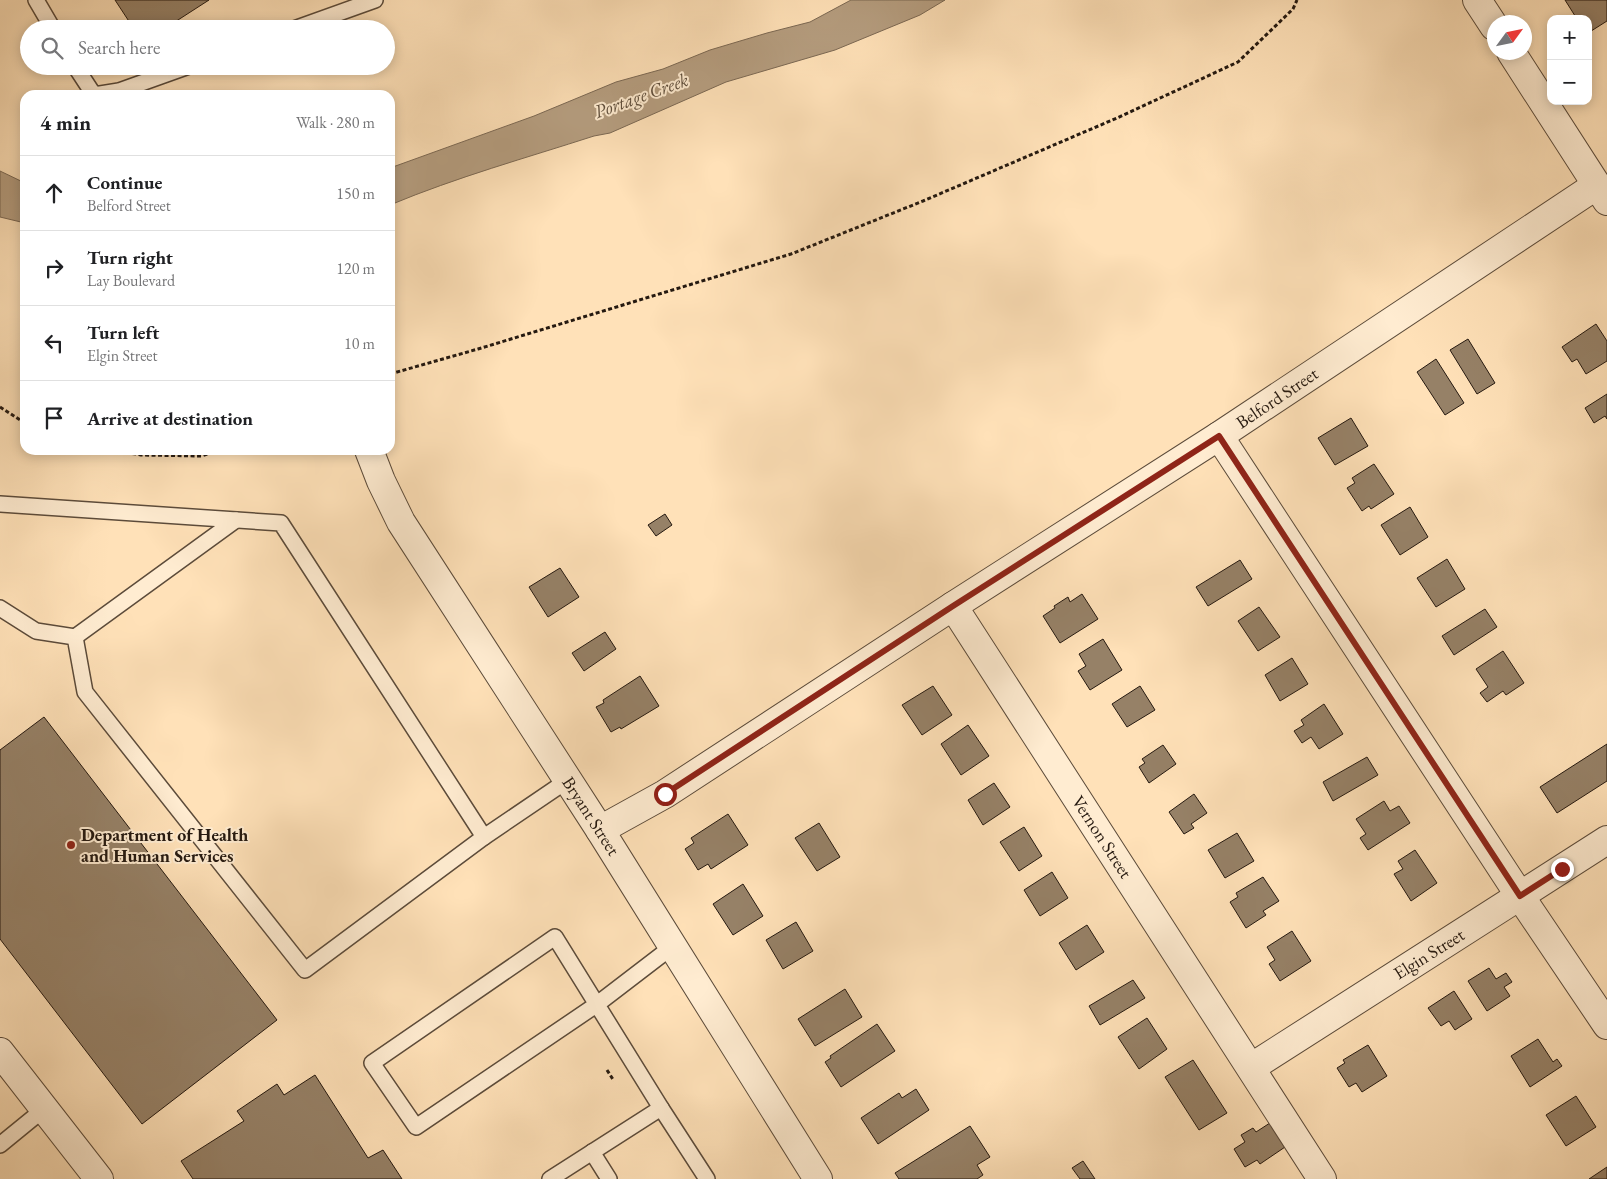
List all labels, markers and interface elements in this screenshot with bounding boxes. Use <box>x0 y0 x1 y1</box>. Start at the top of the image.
north arrow <box>1487 15 1532 60</box>
map controls <box>1547 15 1592 105</box>
button: + <box>1547 15 1592 60</box>
search box <box>20 20 395 75</box>
icon: search <box>38 34 66 62</box>
text: Search here <box>78 35 160 60</box>
button: − <box>1547 60 1592 105</box>
water label: Portage Creek <box>591 67 692 124</box>
text: 4 min <box>40 109 91 136</box>
text: Walk · 280 m <box>296 112 375 133</box>
text: Continue <box>87 170 162 195</box>
icon: ahead <box>40 179 68 207</box>
text: 150 m <box>336 183 375 204</box>
text: Belford Street <box>87 195 171 216</box>
text: Turn right <box>87 245 173 270</box>
icon: right <box>40 254 68 282</box>
text: 120 m <box>336 258 375 279</box>
text: Lay Boulevard <box>87 270 175 291</box>
text: Turn left <box>87 320 159 345</box>
icon: left <box>40 329 68 357</box>
text: 10 m <box>344 333 375 354</box>
text: Elgin Street <box>87 345 158 366</box>
street label: Belford Street <box>1231 361 1323 434</box>
icon: arrive <box>40 404 68 432</box>
text: Arrive at destination <box>87 406 253 431</box>
street label: Bryant Street <box>557 772 626 860</box>
route start <box>654 783 677 806</box>
street label: Vernon Street <box>1067 791 1138 883</box>
place label: Department of Health and Human Services <box>81 823 248 867</box>
marker: Department of Health and Human Services <box>65 839 77 851</box>
route end <box>1551 858 1574 881</box>
street label: Elgin Street <box>1389 923 1469 984</box>

